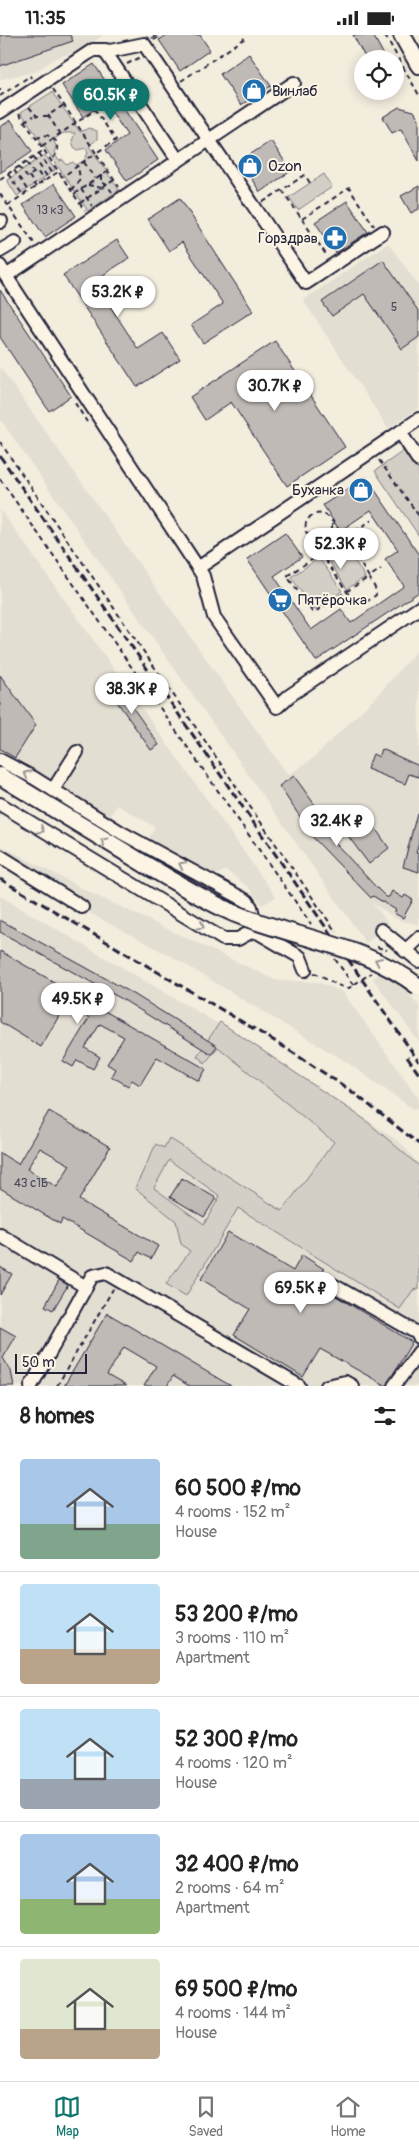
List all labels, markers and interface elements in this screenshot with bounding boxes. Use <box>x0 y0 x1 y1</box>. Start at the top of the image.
text: 11:35 <box>25 6 66 30</box>
map controls <box>354 50 404 100</box>
button: locate <box>354 50 404 100</box>
shop icon: Винлаб <box>241 78 267 104</box>
pin: 60.5K ₽ <box>65 79 157 121</box>
place label: Винлаб <box>272 82 318 101</box>
text: 60.5K ₽ <box>83 85 139 105</box>
shop icon: Ozon <box>237 153 263 179</box>
place label: Ozon <box>268 157 302 176</box>
house number: 13 к3 <box>37 203 64 218</box>
pharmacy icon: Горздрав <box>322 225 348 251</box>
place label: Горздрав <box>258 229 318 248</box>
pin: 53.2K ₽ <box>72 275 164 318</box>
text: 53.2K ₽ <box>92 282 144 302</box>
house number: 5 <box>391 300 397 315</box>
pin: 30.7K ₽ <box>229 369 321 412</box>
text: 30.7K ₽ <box>248 376 302 396</box>
shop icon: Буханка <box>348 477 374 503</box>
place label: Буханка <box>292 481 344 500</box>
pin: 52.3K ₽ <box>295 527 387 570</box>
text: 52.3K ₽ <box>315 534 367 554</box>
supermarket icon: Пятёрочка <box>267 587 293 613</box>
place label: Пятёрочка <box>298 591 367 610</box>
pin: 38.3K ₽ <box>86 673 178 715</box>
text: 38.3K ₽ <box>106 679 158 699</box>
one-way arrow <box>23 770 32 780</box>
pin: 32.4K ₽ <box>291 805 383 847</box>
text: 32.4K ₽ <box>310 811 364 831</box>
one-way arrow <box>35 824 44 834</box>
one-way arrow <box>100 837 109 847</box>
one-way arrow <box>178 861 187 871</box>
one-way arrow <box>195 919 204 929</box>
one-way arrow <box>374 957 383 967</box>
pin: 49.5K ₽ <box>32 983 124 1025</box>
text: 49.5K ₽ <box>52 989 104 1009</box>
house number: 43 с1Б <box>14 1176 48 1191</box>
pin: 69.5K ₽ <box>255 1271 347 1314</box>
text: 69.5K ₽ <box>275 1278 327 1298</box>
scale bar <box>15 1351 88 1374</box>
text: 50 m <box>22 1354 55 1371</box>
icon: filters <box>371 1402 399 1430</box>
text: 8 homes <box>20 1403 94 1430</box>
text: 60 500 ₽/mo <box>175 1475 301 1502</box>
icon: home <box>60 1479 120 1539</box>
text: 4 rooms · 152 m² <box>175 1502 290 1522</box>
text: House <box>175 1522 217 1542</box>
text: 53 200 ₽/mo <box>175 1601 298 1628</box>
icon: home <box>60 1604 120 1664</box>
text: 3 rooms · 110 m² <box>175 1628 289 1648</box>
text: Apartment <box>175 1648 250 1668</box>
text: 52 300 ₽/mo <box>175 1726 298 1753</box>
icon: home <box>60 1729 120 1789</box>
text: 4 rooms · 120 m² <box>175 1753 292 1773</box>
text: House <box>175 1773 217 1793</box>
text: 32 400 ₽/mo <box>175 1851 299 1878</box>
icon: home <box>60 1854 120 1914</box>
text: 2 rooms · 64 m² <box>175 1878 285 1898</box>
text: Apartment <box>175 1898 250 1918</box>
text: 69 500 ₽/mo <box>175 1976 297 2003</box>
icon: home <box>60 1979 120 2039</box>
text: 4 rooms · 144 m² <box>175 2003 291 2023</box>
text: House <box>175 2023 217 2043</box>
tab: Map <box>53 2093 81 2140</box>
tab: Saved <box>188 2093 223 2140</box>
tab: Home <box>330 2093 365 2140</box>

